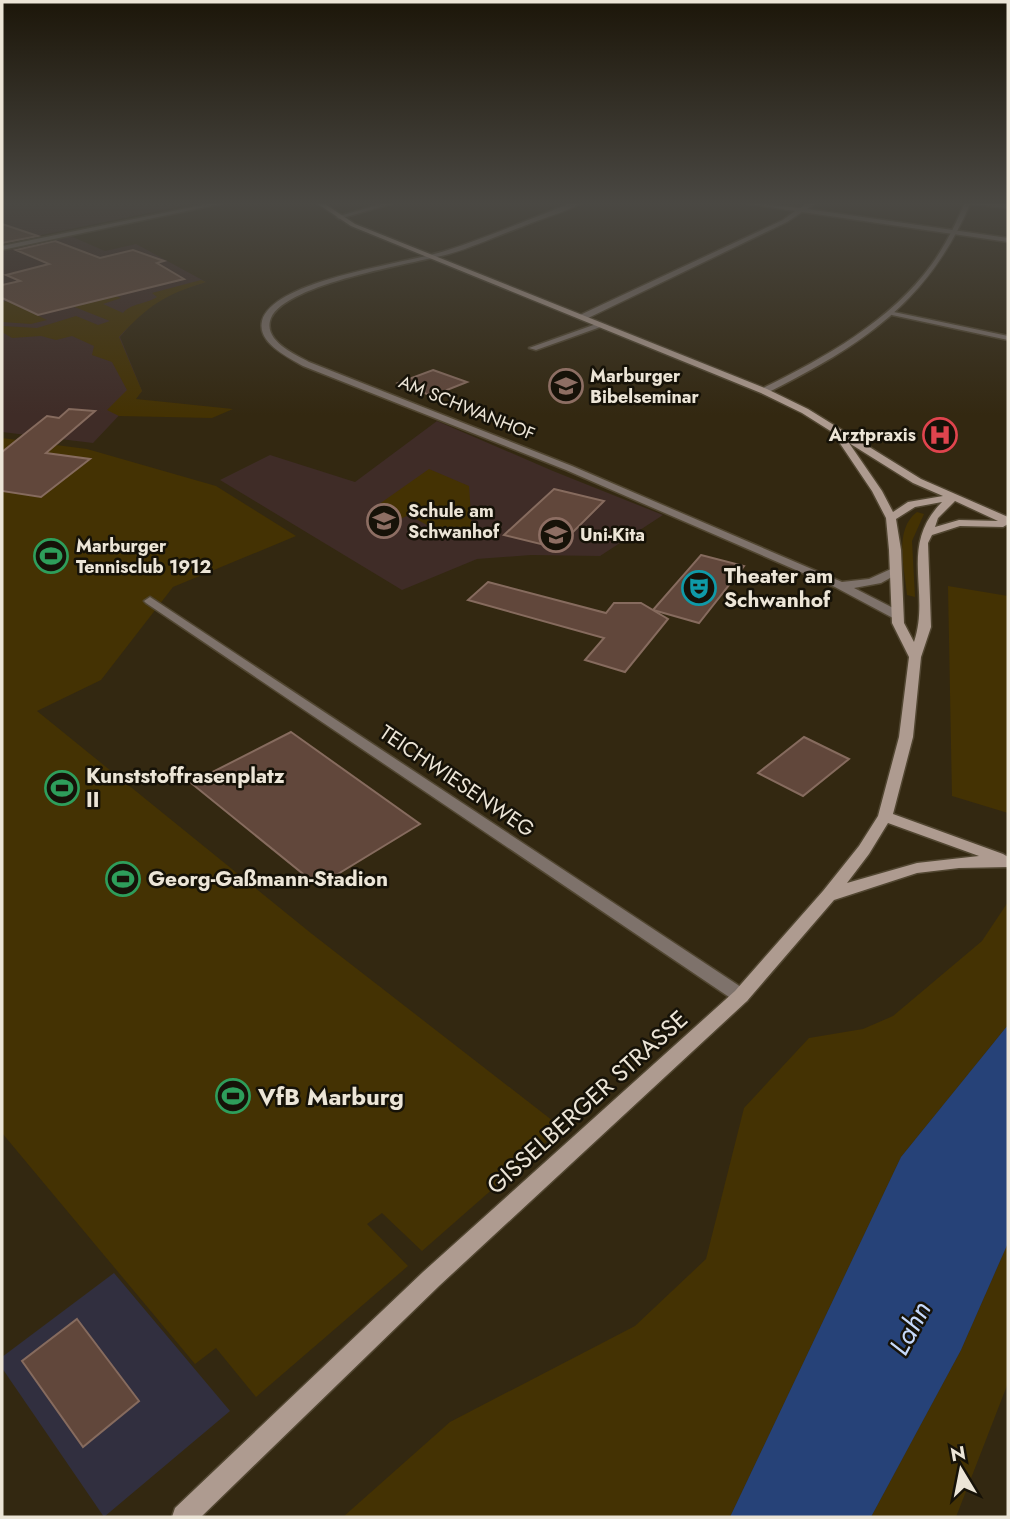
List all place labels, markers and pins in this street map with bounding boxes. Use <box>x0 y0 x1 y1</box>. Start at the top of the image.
place label: Marburger Bibelseminar <box>590 363 700 410</box>
school or university icon: Marburger Bibelseminar <box>547 367 585 405</box>
hospital icon: Arztpraxis <box>921 416 959 454</box>
place label: Arztpraxis <box>828 422 916 448</box>
place label: Schule am Schwanhof <box>408 498 500 545</box>
school or university icon: Schule am Schwanhof <box>365 502 403 540</box>
school or university icon: Uni-Kita <box>537 516 575 554</box>
place label: Uni-Kita <box>580 522 645 548</box>
place label: Marburger Tennisclub 1912 <box>76 533 211 580</box>
sports icon: Marburger Tennisclub 1912 <box>32 537 70 575</box>
place label: Theater am Schwanhof <box>724 561 833 615</box>
theatre icon: Theater am Schwanhof <box>680 569 718 607</box>
place label: Kunststoffrasenplatz II <box>86 761 285 815</box>
sports icon: Kunststoffrasenplatz II <box>43 769 81 807</box>
sports icon: Georg-Gaßmann-Stadion <box>104 860 142 898</box>
place label: Georg-Gaßmann-Stadion <box>148 864 388 894</box>
sports icon: VfB Marburg <box>214 1077 252 1115</box>
place label: VfB Marburg <box>257 1079 404 1114</box>

